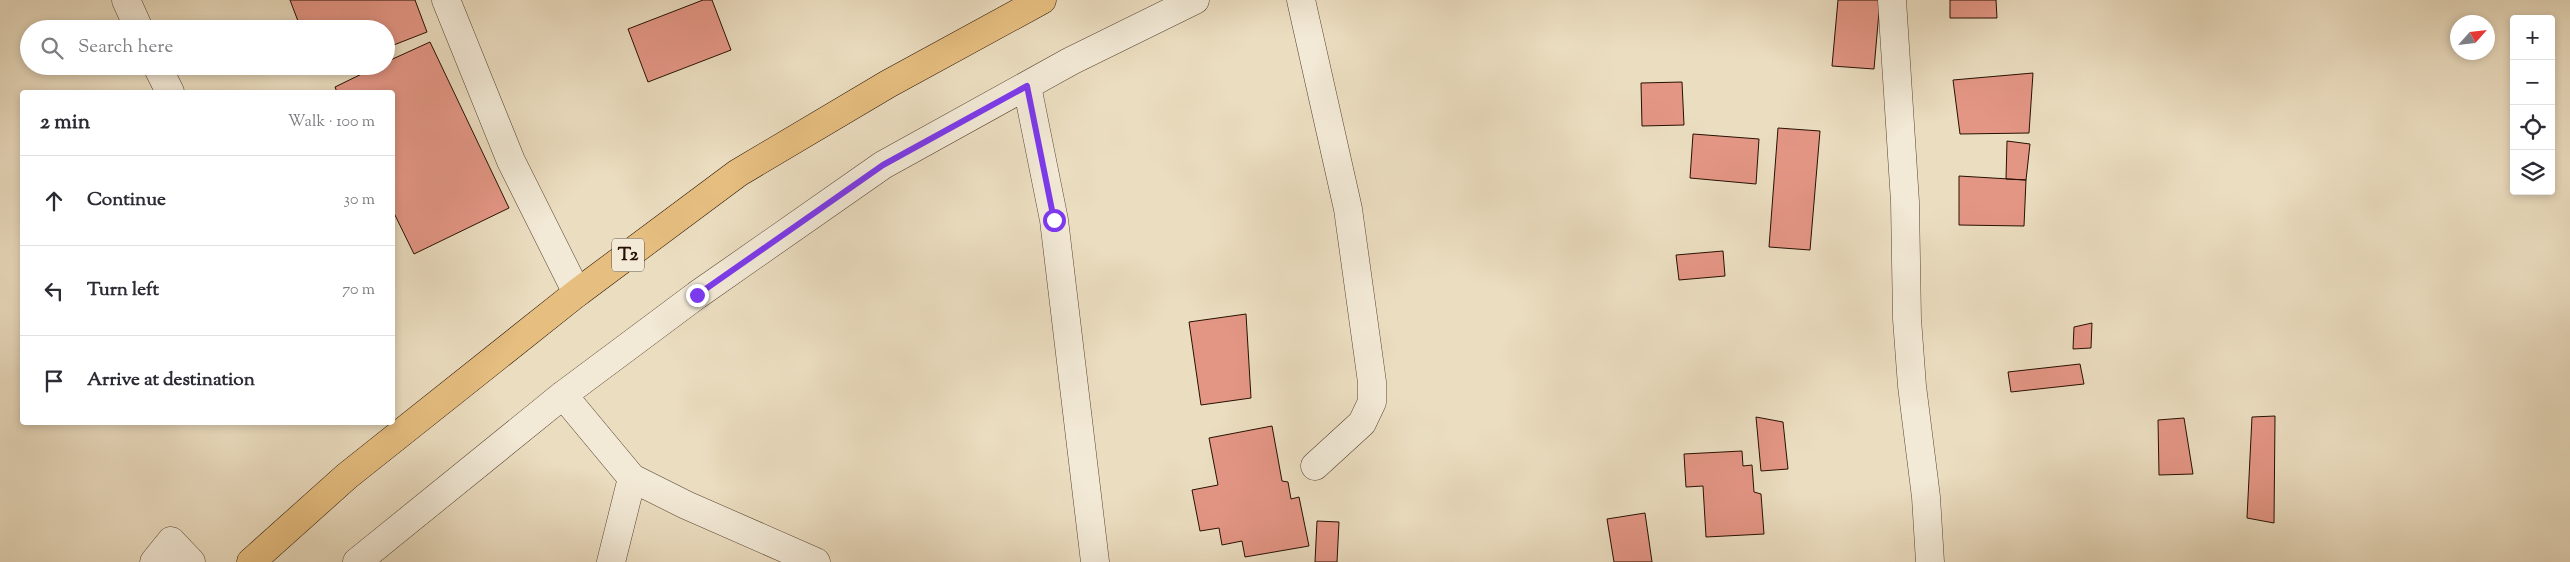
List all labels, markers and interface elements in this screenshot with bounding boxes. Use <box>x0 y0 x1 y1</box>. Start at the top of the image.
north arrow <box>2450 15 2495 60</box>
map controls <box>2510 15 2555 195</box>
button: + <box>2510 15 2555 60</box>
search box <box>20 20 395 75</box>
icon: search <box>38 34 66 62</box>
text: Search here <box>78 34 173 61</box>
button: − <box>2510 60 2555 105</box>
button: locate <box>2510 105 2555 150</box>
text: 2 min <box>40 108 90 138</box>
text: Walk · 100 m <box>288 111 375 134</box>
button: layers <box>2510 150 2555 195</box>
icon: ahead <box>40 187 68 215</box>
text: Continue <box>87 187 166 214</box>
text: 30 m <box>344 189 375 212</box>
route start <box>1043 209 1066 232</box>
road number: T2 <box>612 238 644 272</box>
icon: left <box>40 277 68 305</box>
text: Turn left <box>87 277 159 304</box>
text: 70 m <box>342 279 375 302</box>
route end <box>686 284 709 307</box>
icon: arrive <box>40 367 68 395</box>
text: Arrive at destination <box>87 367 255 394</box>

